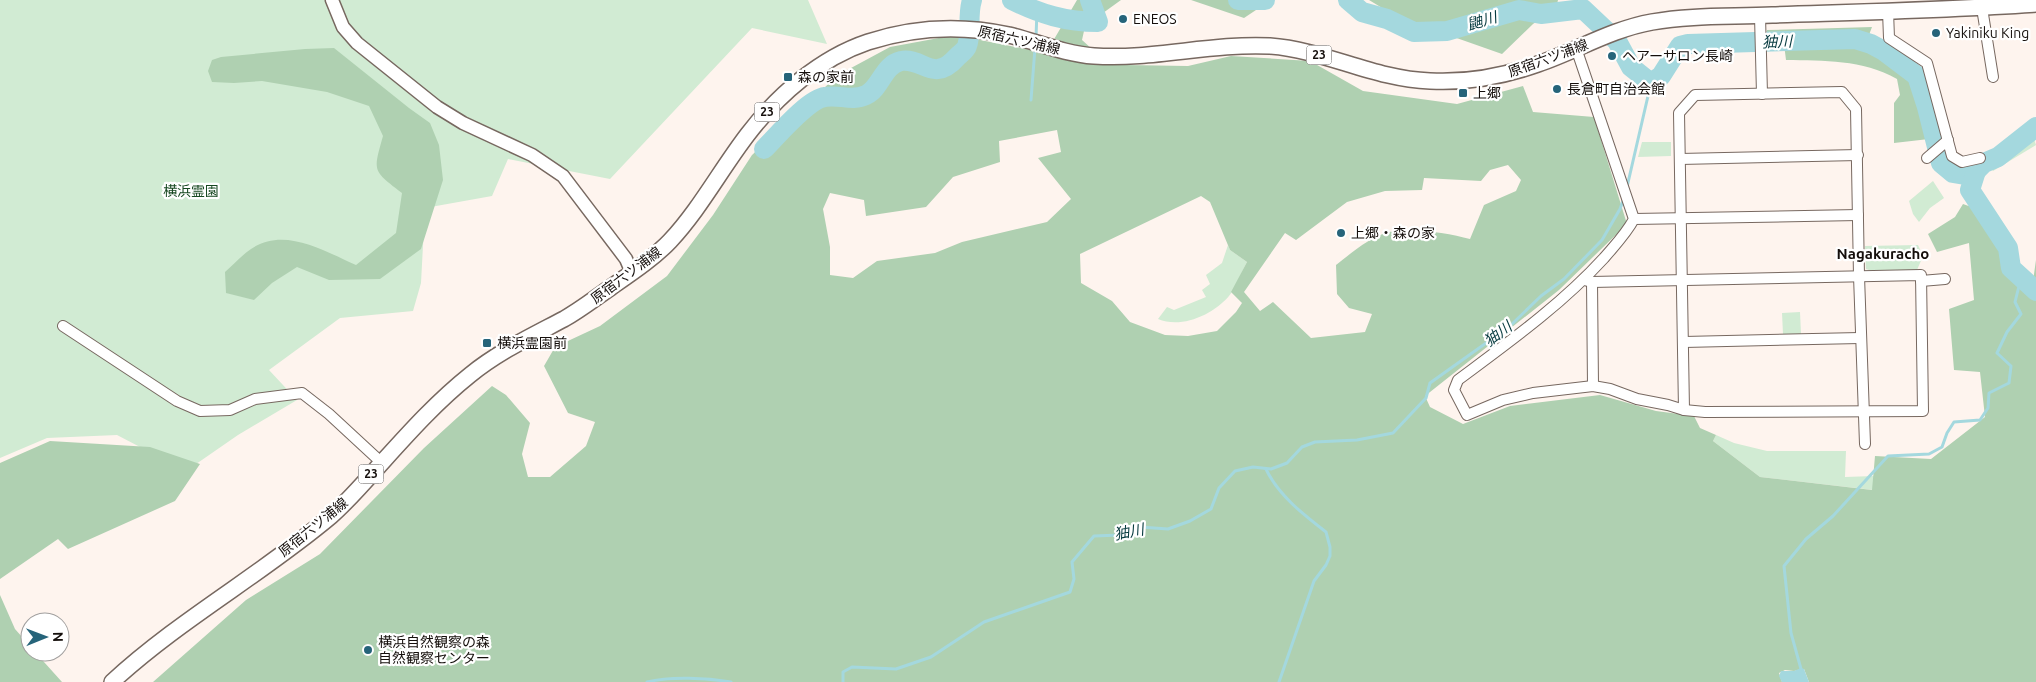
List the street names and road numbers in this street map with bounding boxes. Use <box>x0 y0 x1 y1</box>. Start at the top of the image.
street label: 原宿六ツ浦線 <box>976 23 1062 57</box>
street label: 原宿六ツ浦線 <box>1506 36 1590 80</box>
road number: 23 <box>1306 46 1332 64</box>
road number: 23 <box>754 102 780 121</box>
street label: 原宿六ツ浦線 <box>588 243 664 307</box>
road number: 23 <box>358 464 384 484</box>
street label: 原宿六ツ浦線 <box>275 494 351 560</box>

